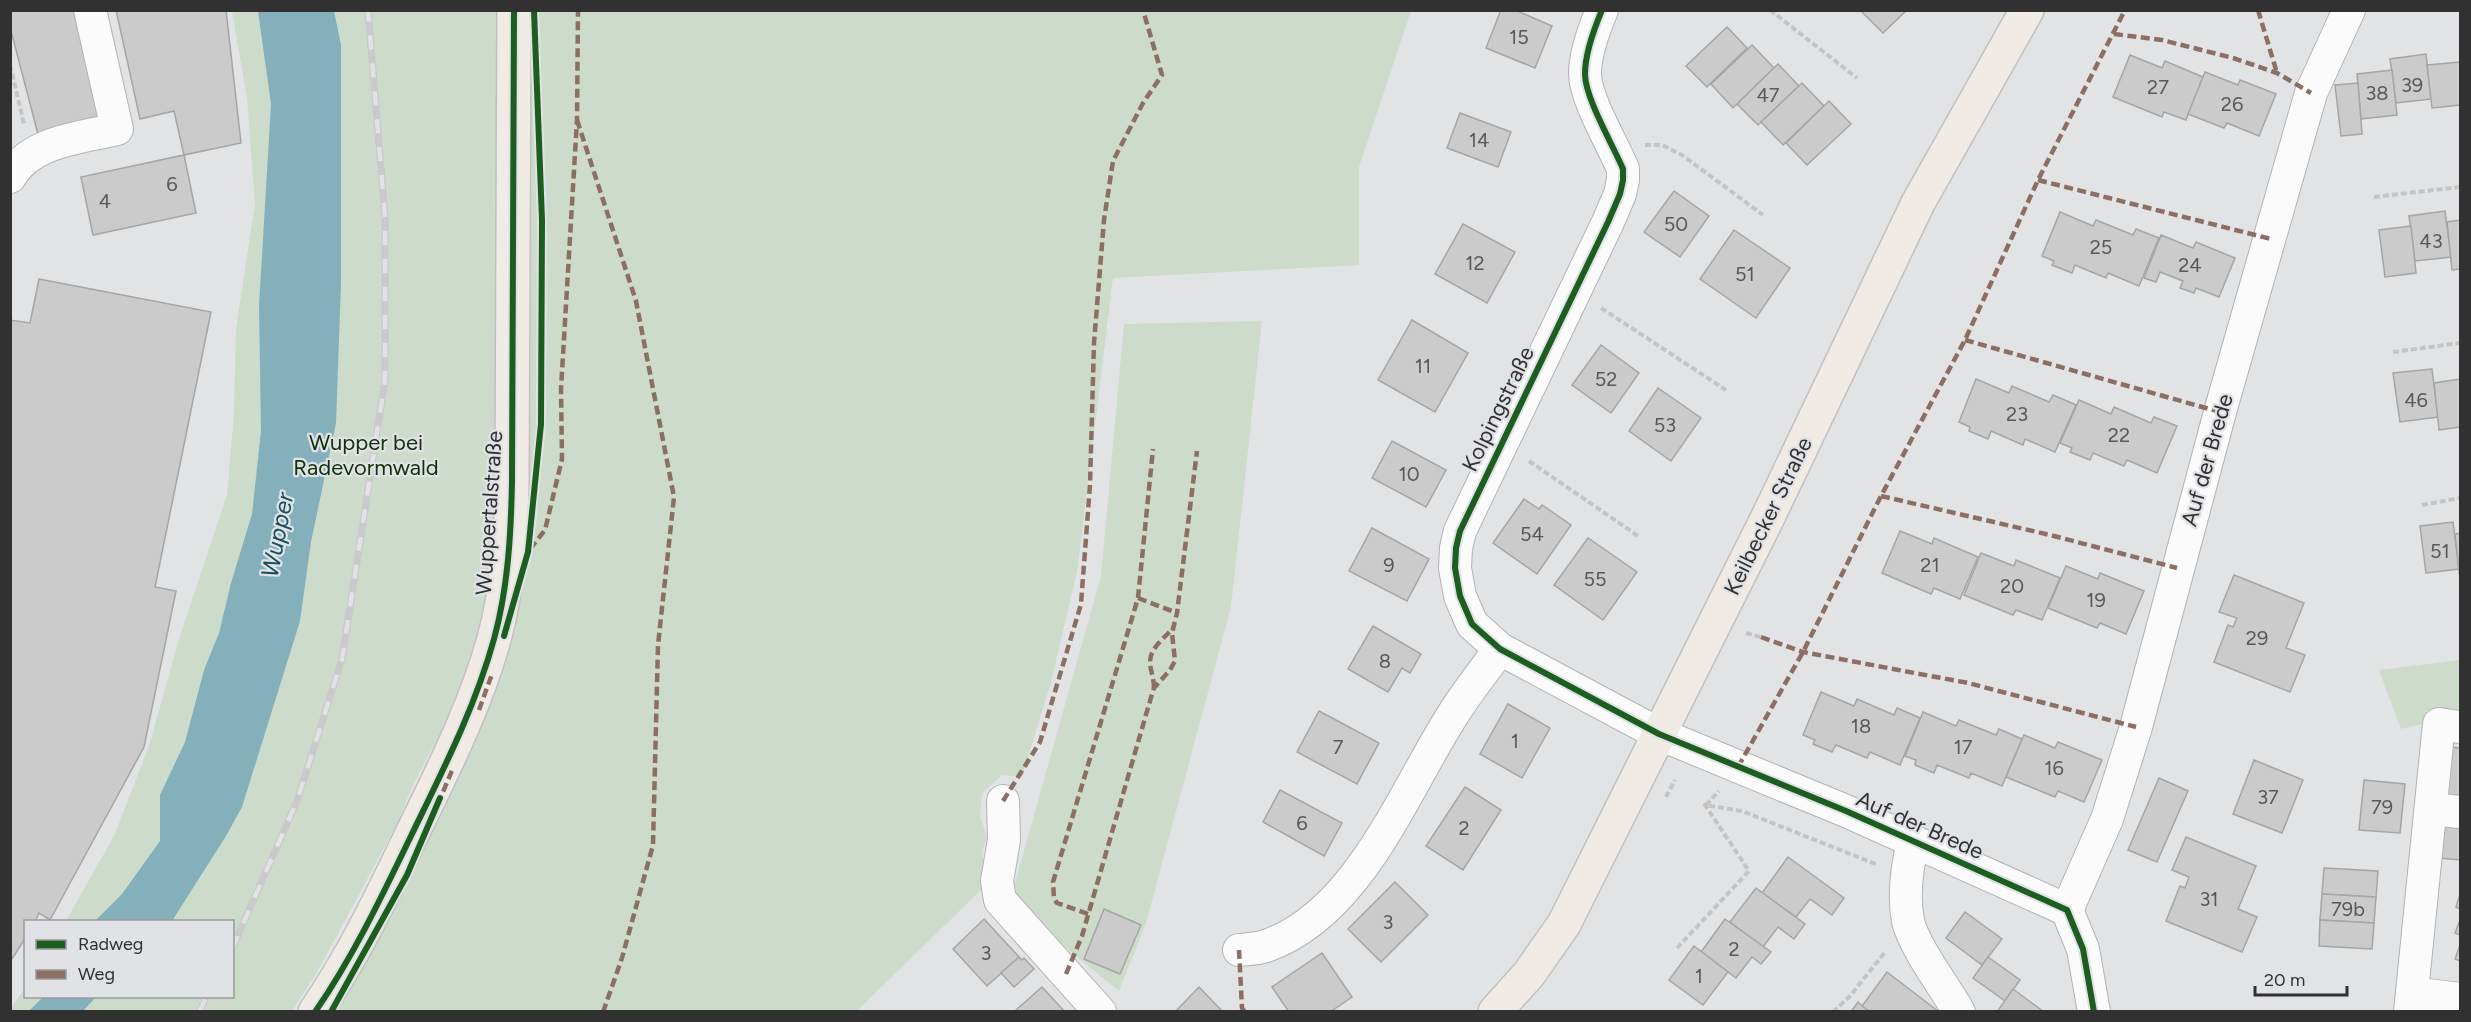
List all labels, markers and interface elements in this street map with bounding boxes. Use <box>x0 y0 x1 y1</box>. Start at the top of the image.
house number: 15 <box>1509 25 1529 49</box>
house number: 39 <box>2401 73 2423 97</box>
house number: 27 <box>2147 75 2169 99</box>
house number: 38 <box>2365 81 2389 105</box>
house number: 47 <box>1756 83 1780 107</box>
house number: 26 <box>2221 92 2243 116</box>
house number: 14 <box>1469 128 1489 152</box>
house number: 6 <box>166 172 178 196</box>
house number: 4 <box>99 189 111 213</box>
house number: 50 <box>1664 212 1688 236</box>
house number: 43 <box>2419 229 2443 253</box>
house number: 25 <box>2090 235 2112 259</box>
house number: 12 <box>1465 251 1485 275</box>
house number: 24 <box>2178 253 2202 277</box>
house number: 51 <box>1735 262 1755 286</box>
street label: Kolpingstraße <box>1456 342 1540 476</box>
house number: 11 <box>1415 354 1431 378</box>
house number: 52 <box>1595 367 1617 391</box>
house number: 46 <box>2404 388 2428 412</box>
street label: Auf der Brede <box>2175 391 2239 529</box>
house number: 23 <box>2006 402 2028 426</box>
house number: 53 <box>1654 413 1676 437</box>
house number: 22 <box>2108 423 2130 447</box>
park label: Wupper bei Radevormwald <box>293 429 439 481</box>
street label: Wuppertalstraße <box>470 430 508 596</box>
street label: Keilbecker Straße <box>1718 433 1818 599</box>
house number: 10 <box>1398 462 1420 486</box>
water label: Wupper <box>255 489 300 580</box>
house number: 54 <box>1520 522 1544 546</box>
house number: 51 <box>2430 539 2450 563</box>
house number: 9 <box>1383 553 1395 577</box>
house number: 21 <box>1920 553 1940 577</box>
house number: 55 <box>1584 567 1607 591</box>
house number: 20 <box>2000 574 2024 598</box>
house number: 19 <box>2086 588 2106 612</box>
house number: 29 <box>2246 626 2268 650</box>
house number: 8 <box>1379 649 1391 673</box>
house number: 18 <box>1851 714 1871 738</box>
house number: 1 <box>1511 729 1519 753</box>
house number: 7 <box>1333 735 1344 759</box>
house number: 17 <box>1954 735 1973 759</box>
house number: 16 <box>2044 756 2064 780</box>
street label: Auf der Brede <box>1852 785 1988 865</box>
house number: 37 <box>2257 785 2279 809</box>
house number: 79 <box>2371 795 2393 819</box>
house number: 6 <box>1296 811 1308 835</box>
house number: 2 <box>1458 816 1470 840</box>
house number: 31 <box>2199 887 2219 911</box>
house number: 79b <box>2331 897 2365 921</box>
house number: 3 <box>1383 910 1393 934</box>
legend <box>24 920 234 998</box>
text: Radweg <box>78 933 143 955</box>
house number: 2 <box>1728 937 1740 961</box>
house number: 3 <box>981 941 991 965</box>
scale bar <box>2255 959 2346 997</box>
text: Weg <box>78 963 115 985</box>
house number: 1 <box>1695 964 1703 988</box>
text: 20 m <box>2264 969 2305 991</box>

